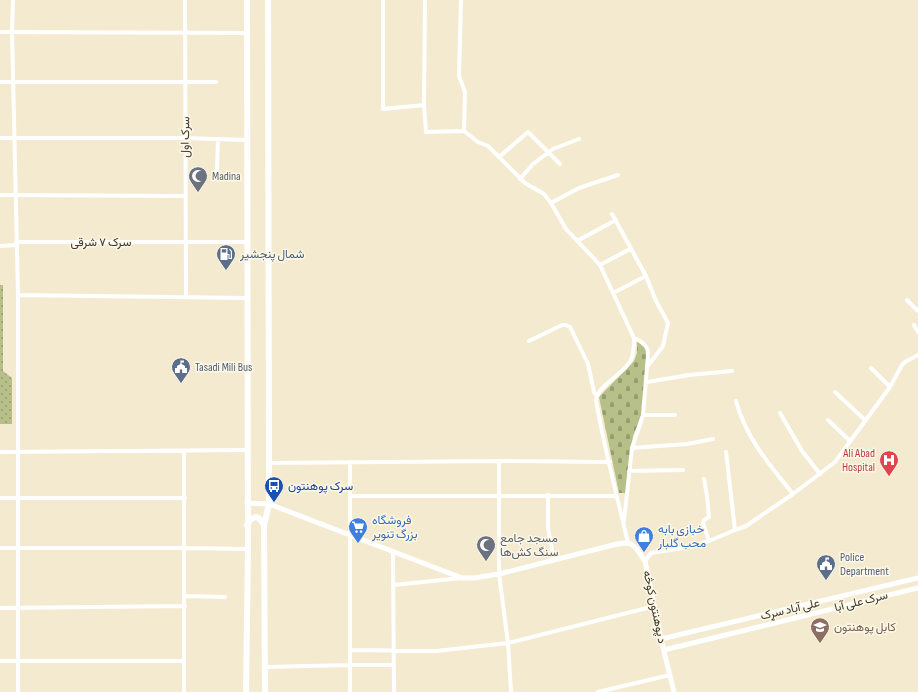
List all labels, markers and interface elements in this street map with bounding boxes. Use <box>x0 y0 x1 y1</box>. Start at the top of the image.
street label: سرک‌ اول <box>178 116 193 158</box>
mosque icon: Madina <box>187 165 209 193</box>
place label: Madina <box>212 169 241 184</box>
street label: سرک ۷ شرقی <box>71 235 131 250</box>
fuel station icon: شمال پنجشیر <box>215 243 237 271</box>
place label: شمال پنجشیر <box>239 247 305 262</box>
public building icon: Tasadi Mili Bus <box>170 356 192 384</box>
place label: Tasadi Mili Bus <box>195 360 252 375</box>
place label: Ali Abad Hospital <box>842 446 875 475</box>
hospital icon: Ali Abad Hospital <box>878 449 900 477</box>
bus stop icon: سرک پوهنتون <box>263 475 285 503</box>
place label: سرک پوهنتون <box>288 479 353 494</box>
place label: فروشگاه بزرگ تنویر <box>371 513 418 542</box>
supermarket icon: فروشگاه بزرگ تنویر <box>347 516 369 544</box>
place label: خبازی بابه محب گلبار <box>657 522 706 551</box>
shop icon: خبازی بابه محب گلبار <box>633 525 655 553</box>
place label: مسجد جامع سنگ کش‌ها <box>500 531 558 560</box>
mosque icon: مسجد جامع سنگ کش‌ها <box>475 534 497 562</box>
place label: Police Department <box>840 550 889 579</box>
public building icon: Police Department <box>815 553 837 581</box>
street label: د پوهنتون کوڅه <box>639 569 670 645</box>
street label: سرک علی آبا <box>833 588 889 615</box>
street label: علی آباد سړک <box>759 595 821 624</box>
school or university icon: کابل پوهنتون <box>809 616 831 644</box>
place label: کابل پوهنتون <box>834 620 896 635</box>

